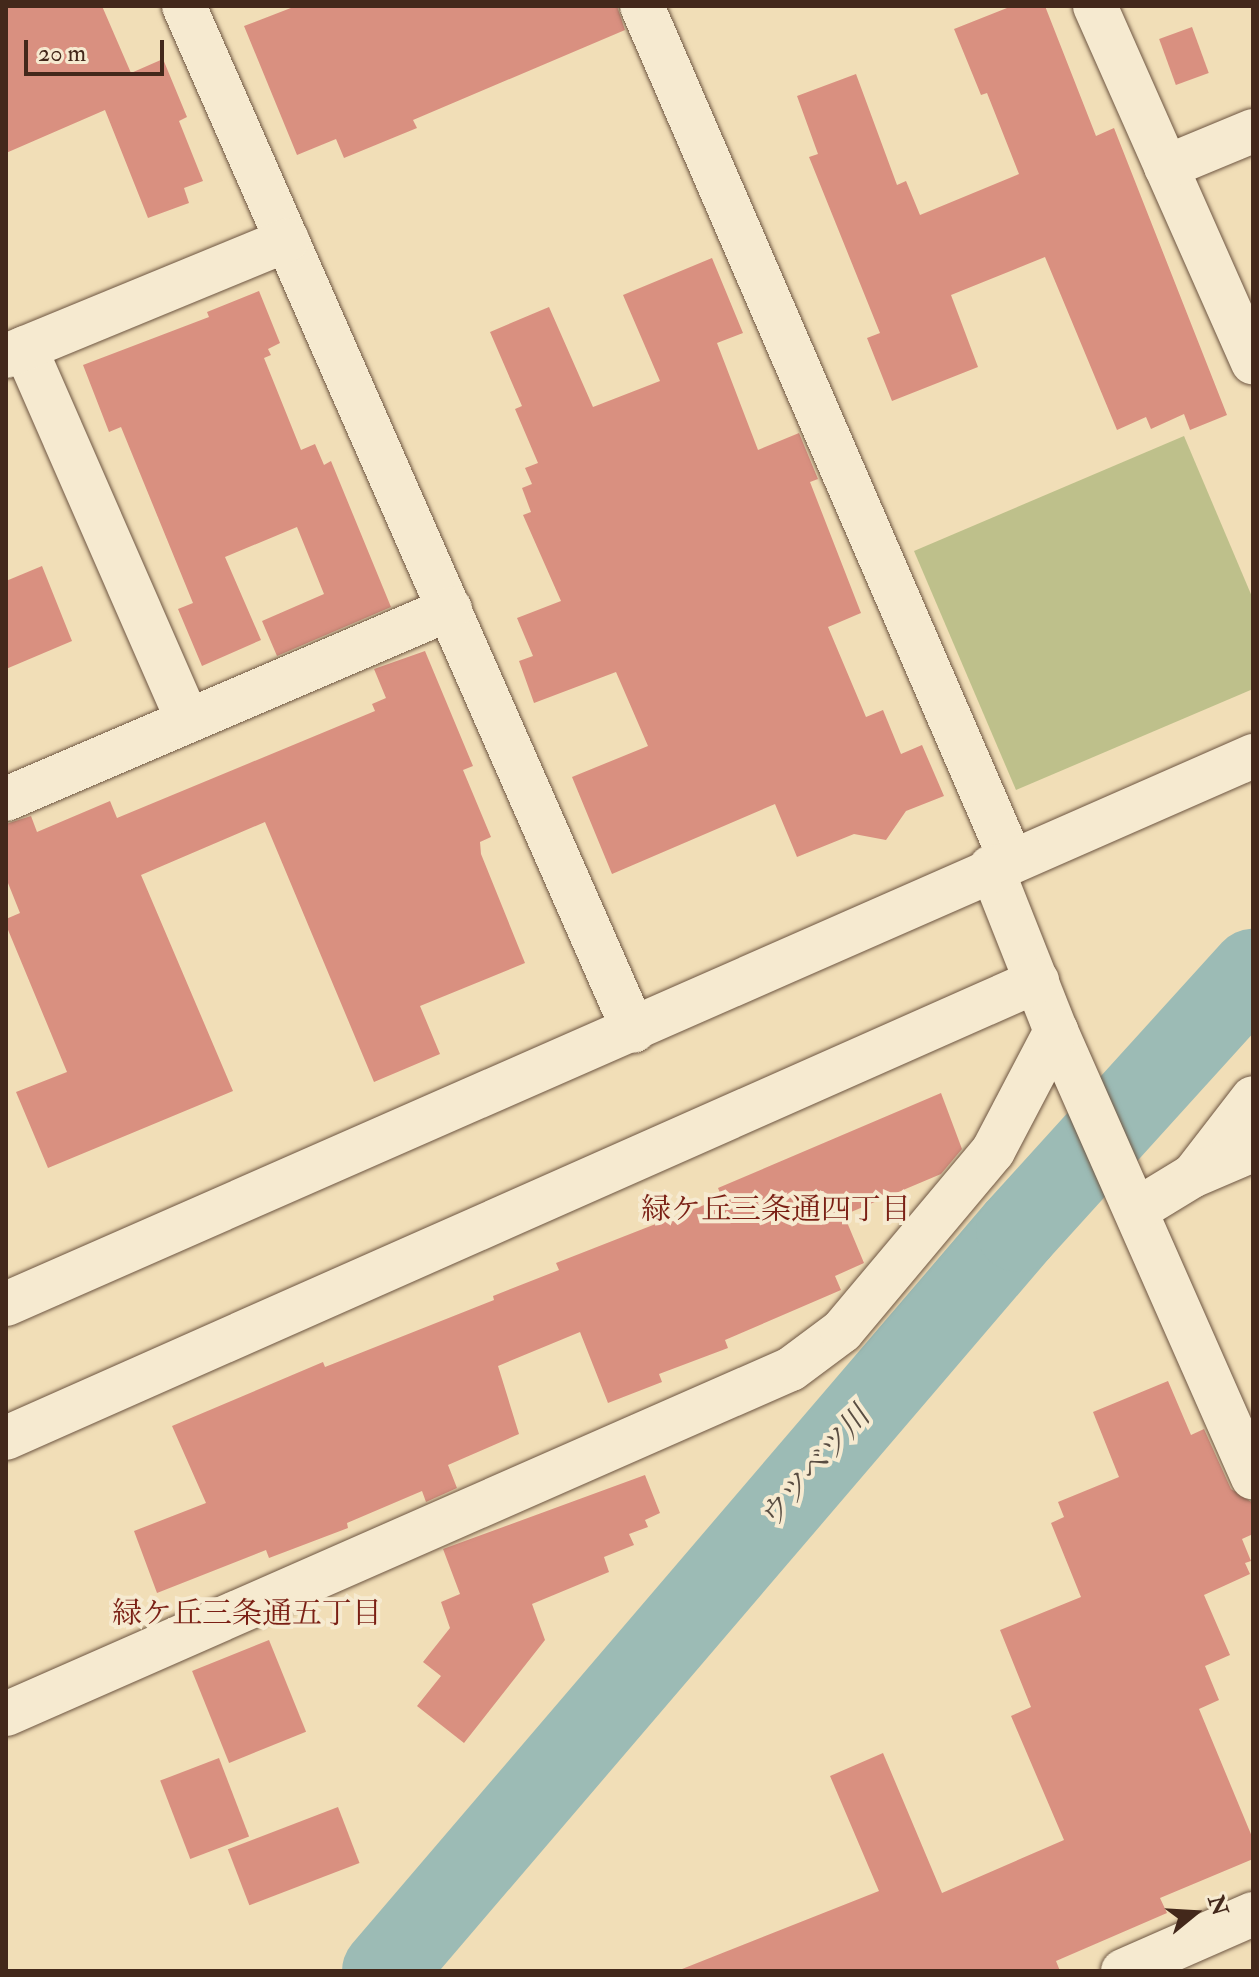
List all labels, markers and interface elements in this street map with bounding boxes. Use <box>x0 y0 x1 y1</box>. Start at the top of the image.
scale bar <box>28 24 168 74</box>
text: 20 m <box>38 38 86 69</box>
district label: 緑ケ丘三条通四丁目 <box>641 1192 911 1228</box>
water label: ウツベツ川 <box>752 1400 878 1536</box>
district label: 緑ケ丘三条通五丁目 <box>112 1596 382 1632</box>
north arrow <box>1155 1873 1235 1953</box>
text: N <box>1201 1892 1234 1919</box>

